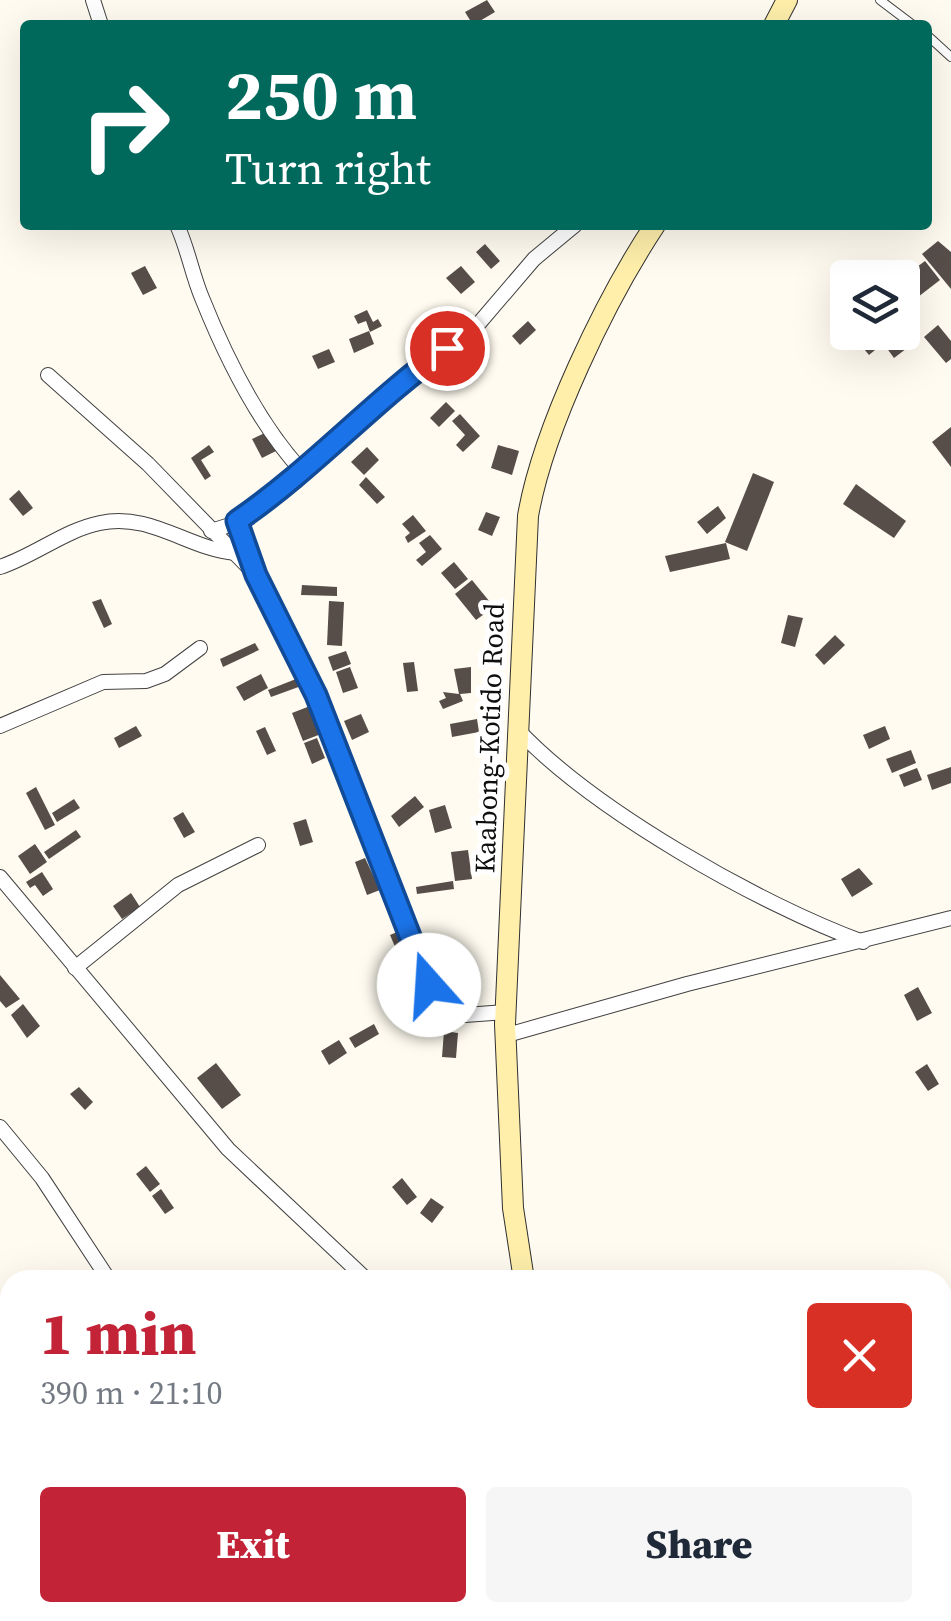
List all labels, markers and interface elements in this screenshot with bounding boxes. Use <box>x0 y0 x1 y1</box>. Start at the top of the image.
text: 250 m <box>225 46 417 142</box>
icon: right <box>60 60 190 190</box>
text: Turn right <box>225 137 431 199</box>
map controls <box>830 260 920 350</box>
button: layers <box>830 260 920 350</box>
pin <box>405 306 490 391</box>
icon: arrive <box>420 321 475 376</box>
street label: Kaabong-Kotido Road <box>465 602 513 874</box>
position arrow <box>377 933 481 1037</box>
text: 1 min <box>40 1292 196 1374</box>
button: close <box>807 1303 912 1408</box>
text: 390 m · 21:10 <box>40 1371 222 1415</box>
button: Exit <box>40 1487 466 1602</box>
button: Share <box>486 1487 912 1602</box>

